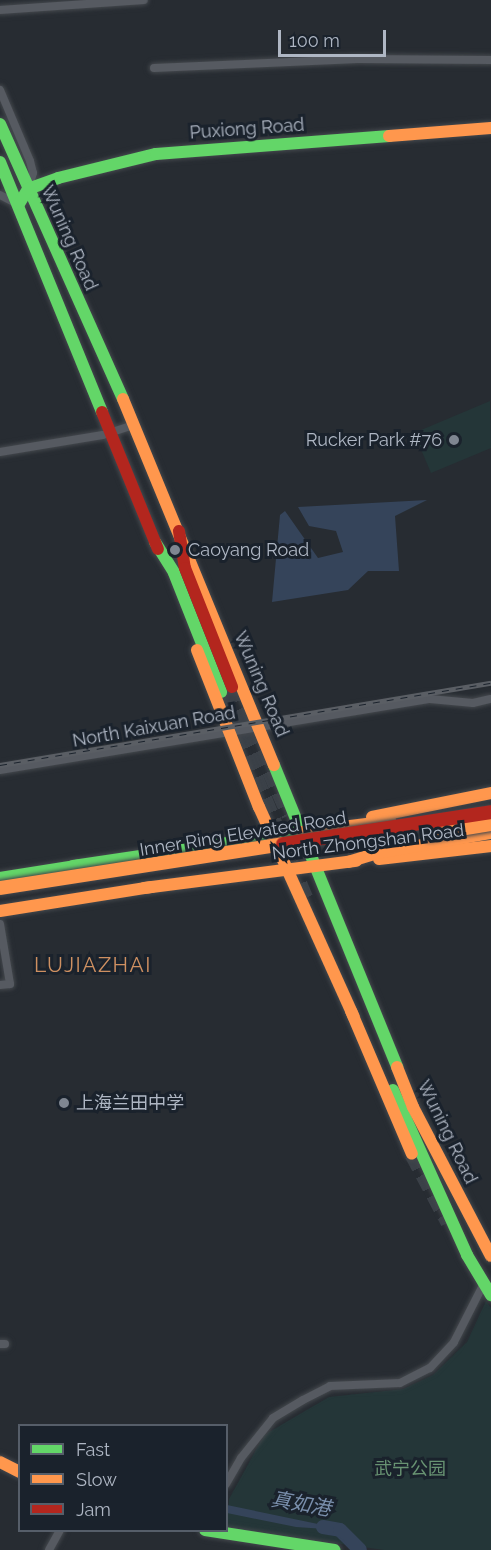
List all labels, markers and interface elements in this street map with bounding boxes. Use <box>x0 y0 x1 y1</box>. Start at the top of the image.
scale bar <box>281 18 389 56</box>
text: 100 m <box>289 30 340 51</box>
street label: Puxiong Road <box>189 114 305 144</box>
street label: Wuning Road <box>36 182 102 294</box>
place label: Rucker Park #76 <box>305 429 442 451</box>
marker: Rucker Park #76 <box>447 433 461 447</box>
place label: Caoyang Road <box>188 539 309 561</box>
marker: Caoyang Road <box>166 541 184 559</box>
street label: Wuning Road <box>229 628 293 740</box>
street label: North Kaixuan Road <box>71 702 237 752</box>
street label: Inner Ring Elevated Road <box>138 807 348 861</box>
street label: North Zhongshan Road <box>271 820 465 864</box>
district label: LUJIAZHAI <box>34 952 152 978</box>
street label: Wuning Road <box>413 1077 481 1187</box>
place label: 上海兰田中学 <box>76 1092 184 1114</box>
marker: 上海兰田中学 <box>57 1096 71 1110</box>
legend <box>18 1424 228 1532</box>
text: Fast <box>76 1439 110 1460</box>
park label: 武宁公园 <box>374 1458 446 1480</box>
text: Slow <box>76 1469 117 1490</box>
water label: 真如港 <box>269 1487 333 1521</box>
text: Jam <box>76 1499 111 1520</box>

